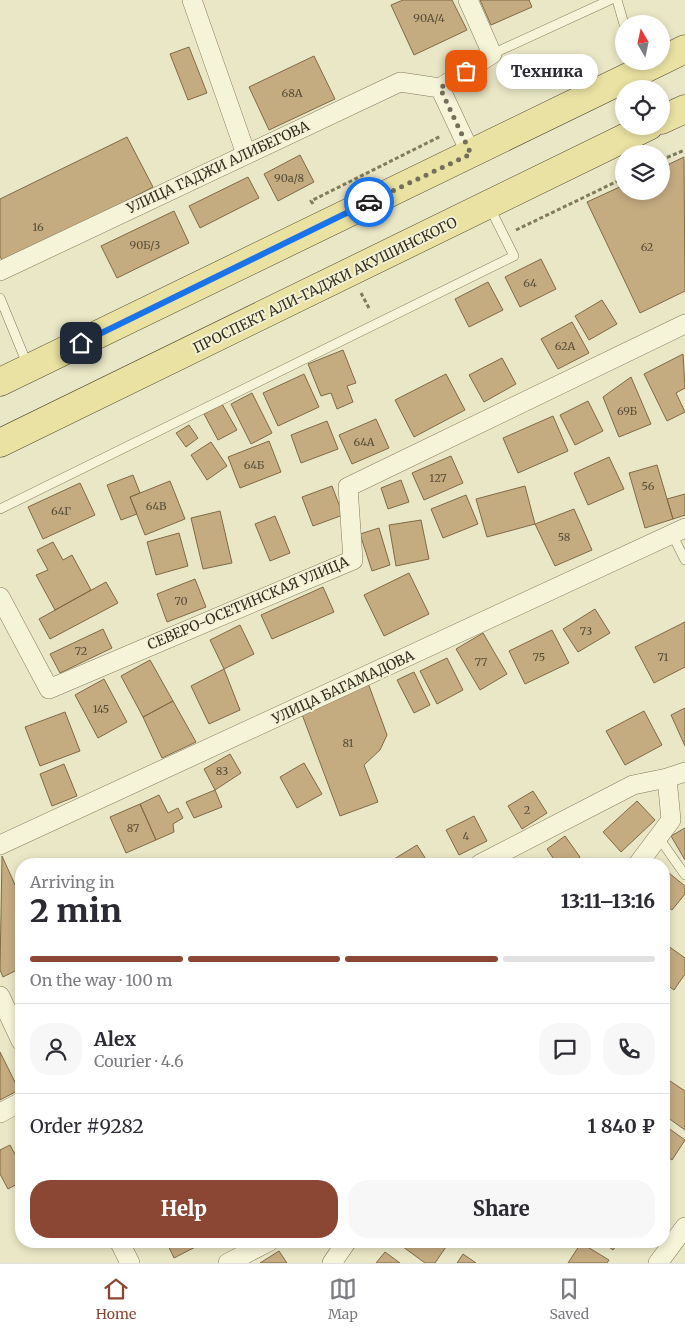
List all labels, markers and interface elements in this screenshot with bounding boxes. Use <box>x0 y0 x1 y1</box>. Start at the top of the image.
house number: 90А/4 <box>413 11 445 25</box>
north arrow <box>615 15 670 70</box>
map controls <box>615 15 670 200</box>
pin <box>445 50 487 92</box>
callout: Техника <box>496 54 598 88</box>
icon: bag <box>452 57 480 85</box>
text: Техника <box>511 61 583 81</box>
button: locate <box>615 80 670 135</box>
house number: 68А <box>282 86 303 100</box>
street label: УЛИЦА ГАДЖИ АЛИБЕГОВА <box>123 117 312 218</box>
button: layers <box>615 145 670 200</box>
house number: 90а/8 <box>274 171 304 185</box>
courier <box>344 177 394 227</box>
icon: car <box>355 188 383 216</box>
street label: ПРОСПЕКТ АЛИ-ГАДЖИ АКУШИНСКОГО <box>190 213 460 357</box>
house number: 16 <box>32 220 44 234</box>
house number: 90Б/3 <box>130 238 160 252</box>
house number: 62 <box>641 240 653 254</box>
house number: 64 <box>523 276 537 290</box>
pin <box>60 322 102 364</box>
icon: home <box>67 329 95 357</box>
house number: 62А <box>555 339 576 353</box>
house number: 69Б <box>617 404 638 418</box>
house number: 64А <box>353 435 375 449</box>
house number: 64Б <box>244 458 265 472</box>
house number: 127 <box>429 471 447 485</box>
house number: 56 <box>642 479 655 493</box>
house number: 64В <box>146 499 167 513</box>
house number: 64Г <box>51 504 71 518</box>
house number: 58 <box>558 530 571 544</box>
street label: СЕВЕРО-ОСЕТИНСКАЯ УЛИЦА <box>145 552 352 654</box>
house number: 70 <box>174 594 188 608</box>
house number: 73 <box>580 624 592 638</box>
house number: 72 <box>75 644 87 658</box>
street label: УЛИЦА БАГАМАДОВА <box>268 646 417 728</box>
house number: 75 <box>533 650 545 664</box>
house number: 71 <box>657 650 669 664</box>
house number: 77 <box>475 655 487 669</box>
house number: 145 <box>93 702 109 716</box>
house number: 81 <box>342 736 354 750</box>
house number: 83 <box>216 764 228 778</box>
house number: 2 <box>524 803 530 817</box>
house number: 87 <box>127 821 139 835</box>
house number: 4 <box>463 829 470 843</box>
text: Arriving in <box>30 872 115 892</box>
text: 13:11–13:16 <box>561 889 655 913</box>
text: 2 min <box>30 891 122 931</box>
text: On the way · 100 m <box>30 970 172 990</box>
button: person <box>30 1023 82 1075</box>
button: chat <box>539 1023 591 1075</box>
button: phone <box>603 1023 655 1075</box>
text: Alex <box>94 1027 136 1051</box>
text: Courier · 4.6 <box>94 1051 184 1071</box>
text: Order #9282 <box>30 1114 144 1138</box>
text: 1 840 ₽ <box>587 1114 655 1138</box>
button: Help <box>30 1180 338 1238</box>
button: Share <box>348 1180 655 1238</box>
tab: Home <box>96 1275 136 1323</box>
tab: Map <box>328 1275 358 1323</box>
tab: Saved <box>549 1275 589 1323</box>

